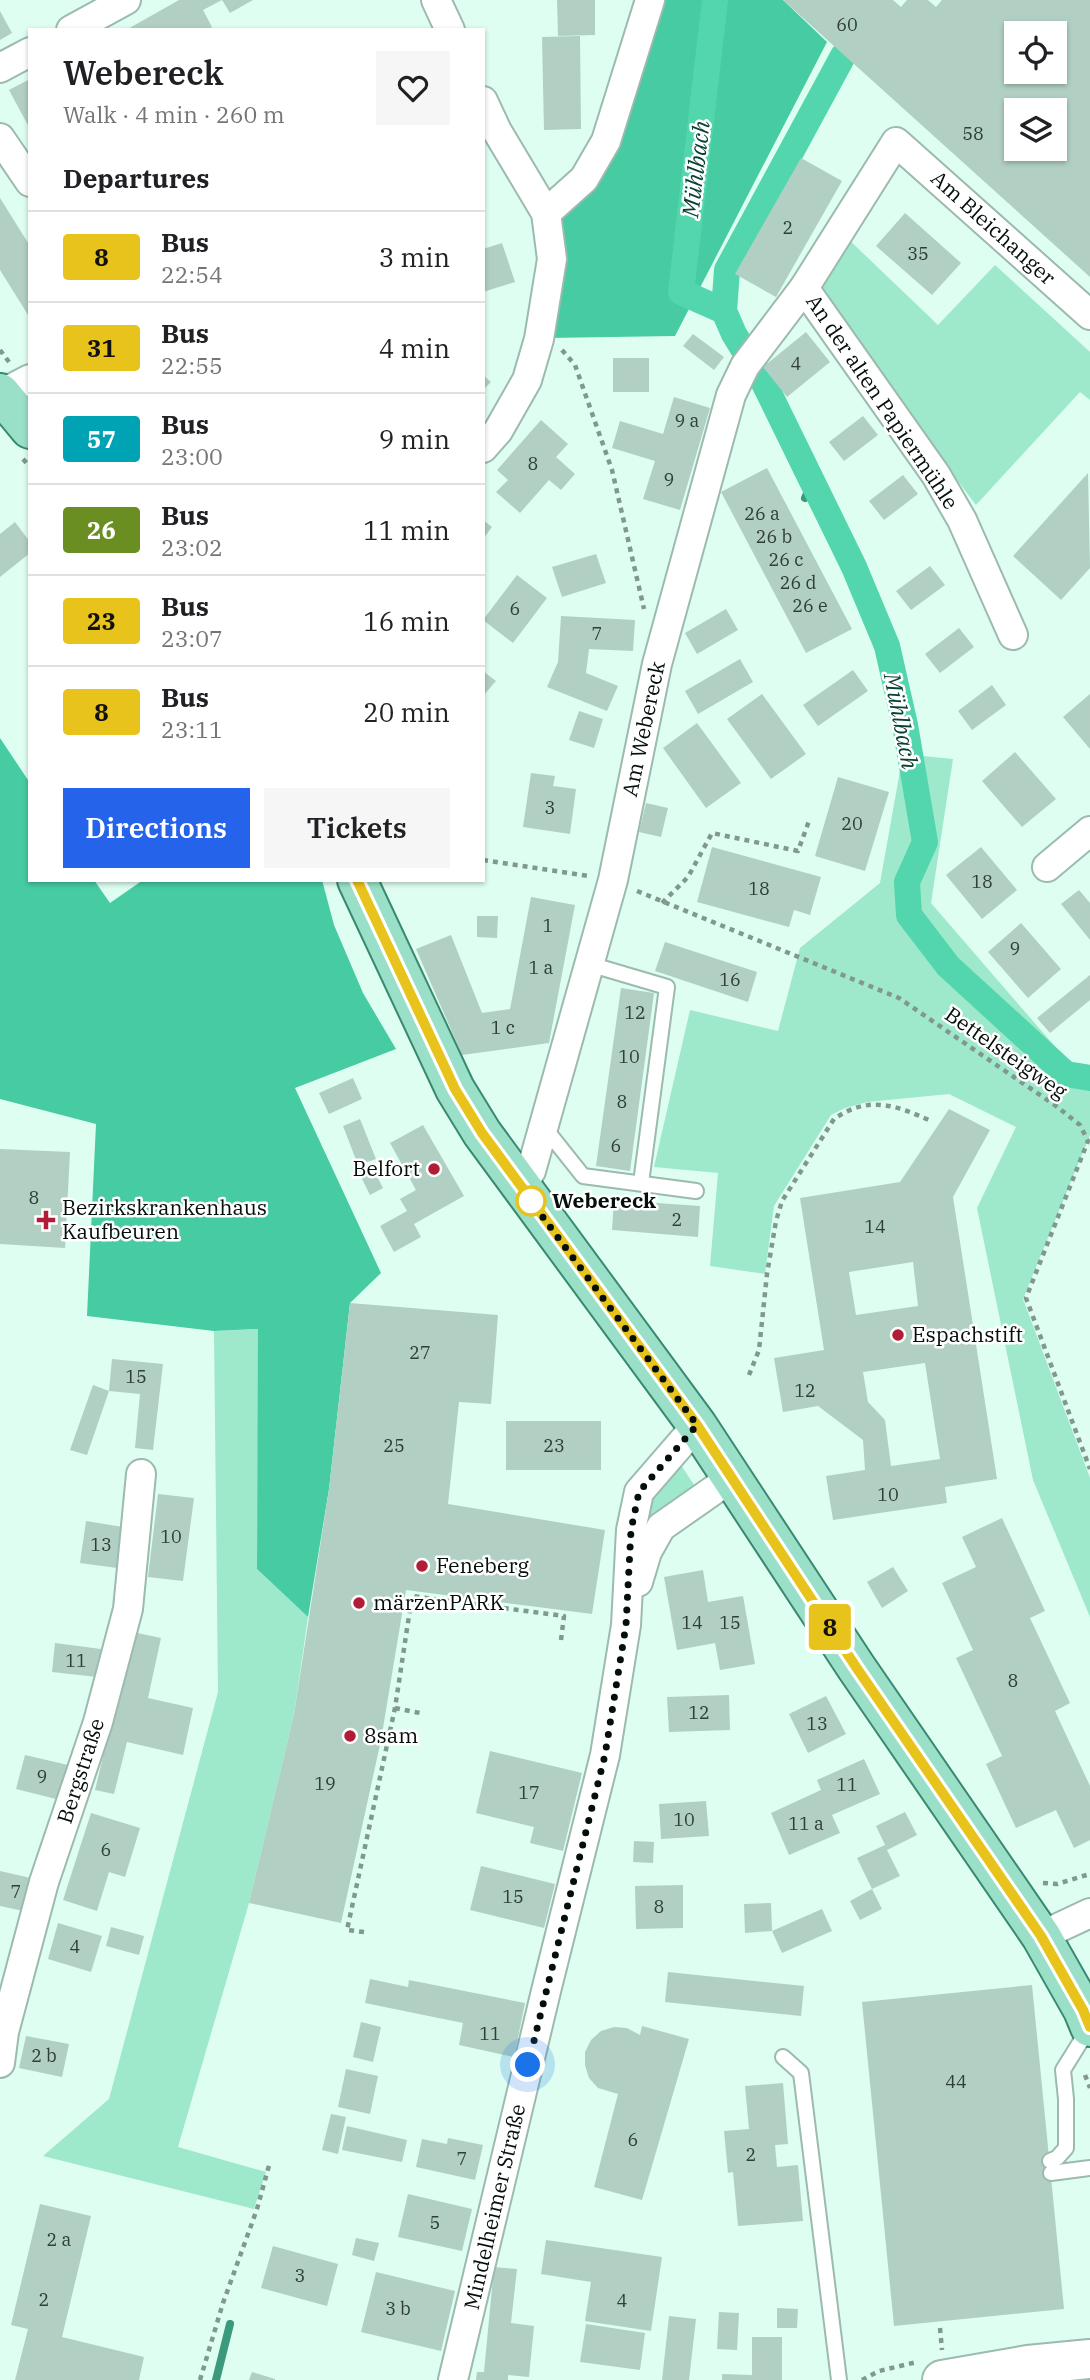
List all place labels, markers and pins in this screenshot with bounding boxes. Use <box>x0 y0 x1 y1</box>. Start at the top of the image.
place label: Belfort <box>353 1154 420 1182</box>
marker: Belfort <box>426 1161 442 1177</box>
marker: Webereck <box>516 1186 546 1216</box>
place label: Webereck <box>552 1186 656 1214</box>
place label: Bezirkskrankenhaus Kaufbeuren <box>62 1193 267 1245</box>
marker: Bezirkskrankenhaus Kaufbeuren <box>36 1210 56 1230</box>
place label: Espachstift <box>912 1320 1023 1348</box>
marker: Espachstift <box>890 1327 906 1343</box>
place label: Feneberg <box>436 1551 530 1579</box>
marker: Feneberg <box>414 1558 430 1574</box>
place label: märzenPARK <box>373 1588 505 1616</box>
marker: märzenPARK <box>351 1595 367 1611</box>
place label: 8sam <box>364 1721 418 1749</box>
marker: 8sam <box>342 1728 358 1744</box>

